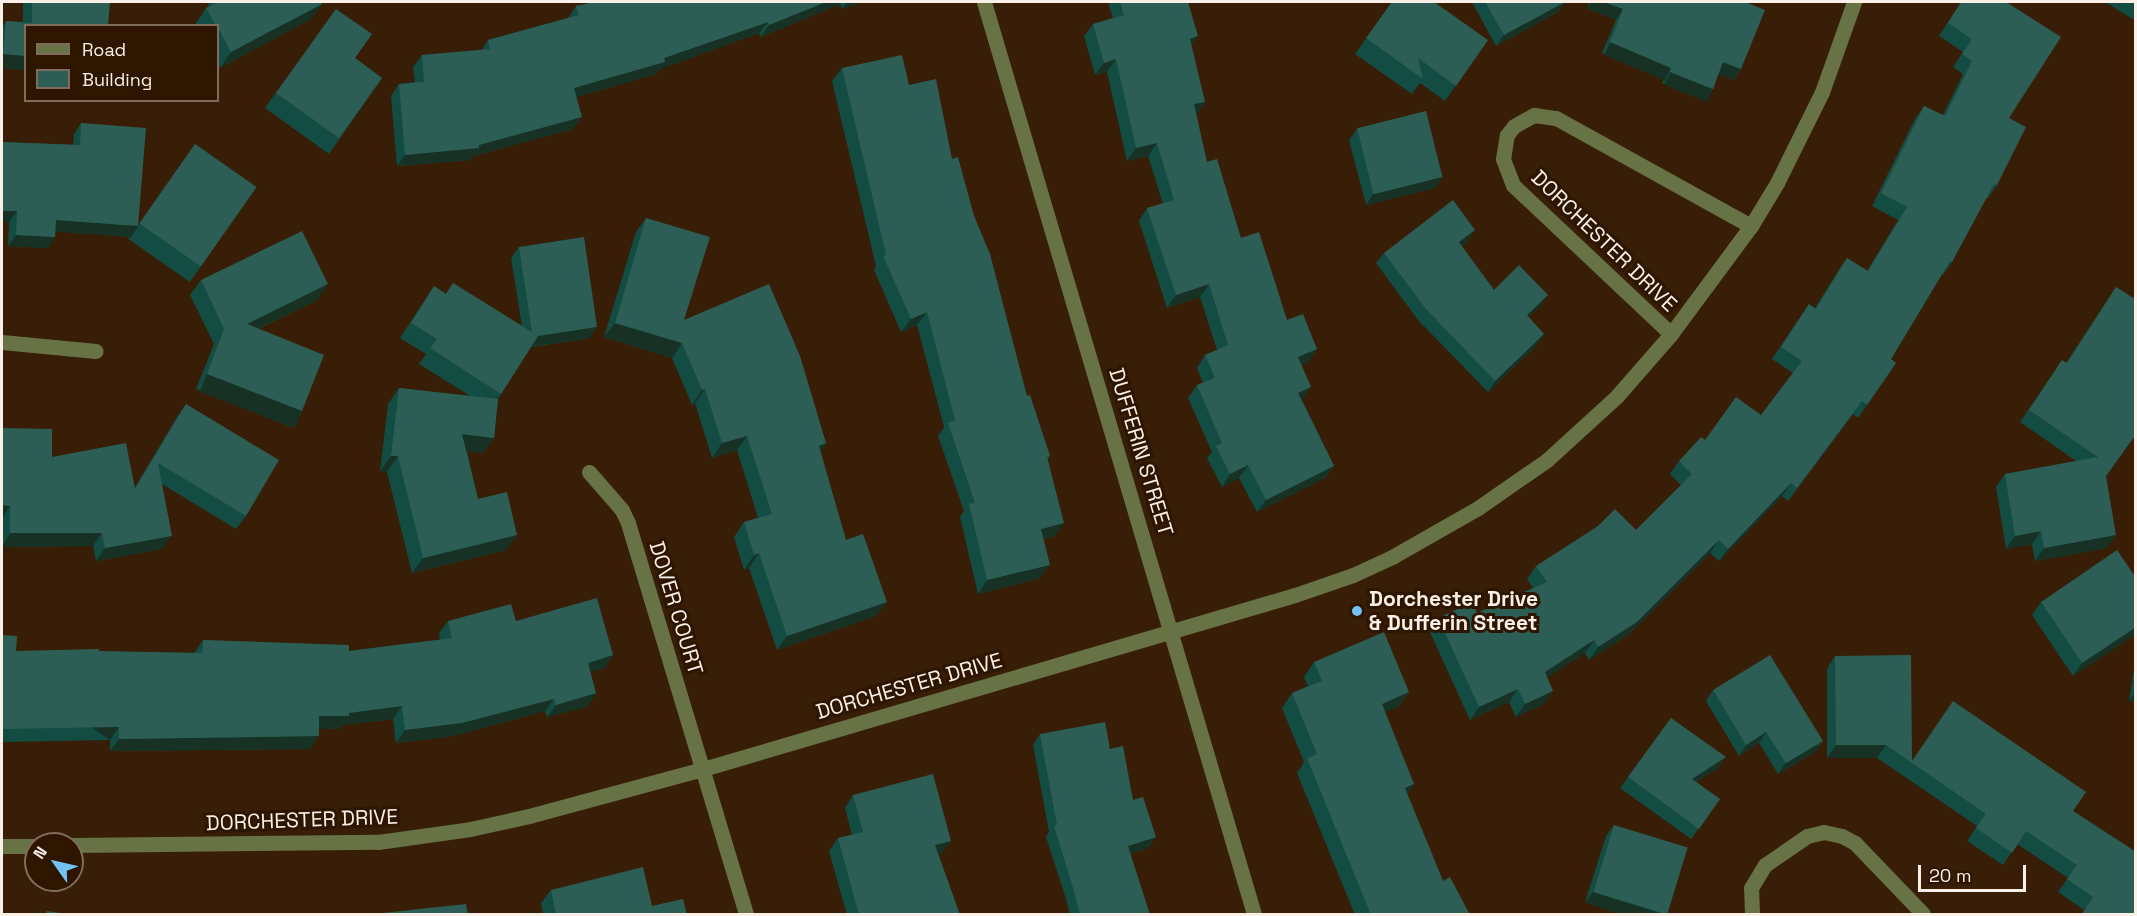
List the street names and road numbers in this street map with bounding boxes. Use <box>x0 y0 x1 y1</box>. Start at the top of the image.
street label: DORCHESTER DRIVE <box>1526 165 1682 317</box>
street label: DUFFERIN STREET <box>1104 365 1178 539</box>
street label: DOVER COURT <box>644 538 708 678</box>
street label: DORCHESTER DRIVE <box>813 647 1005 725</box>
street label: DORCHESTER DRIVE <box>205 804 399 836</box>

